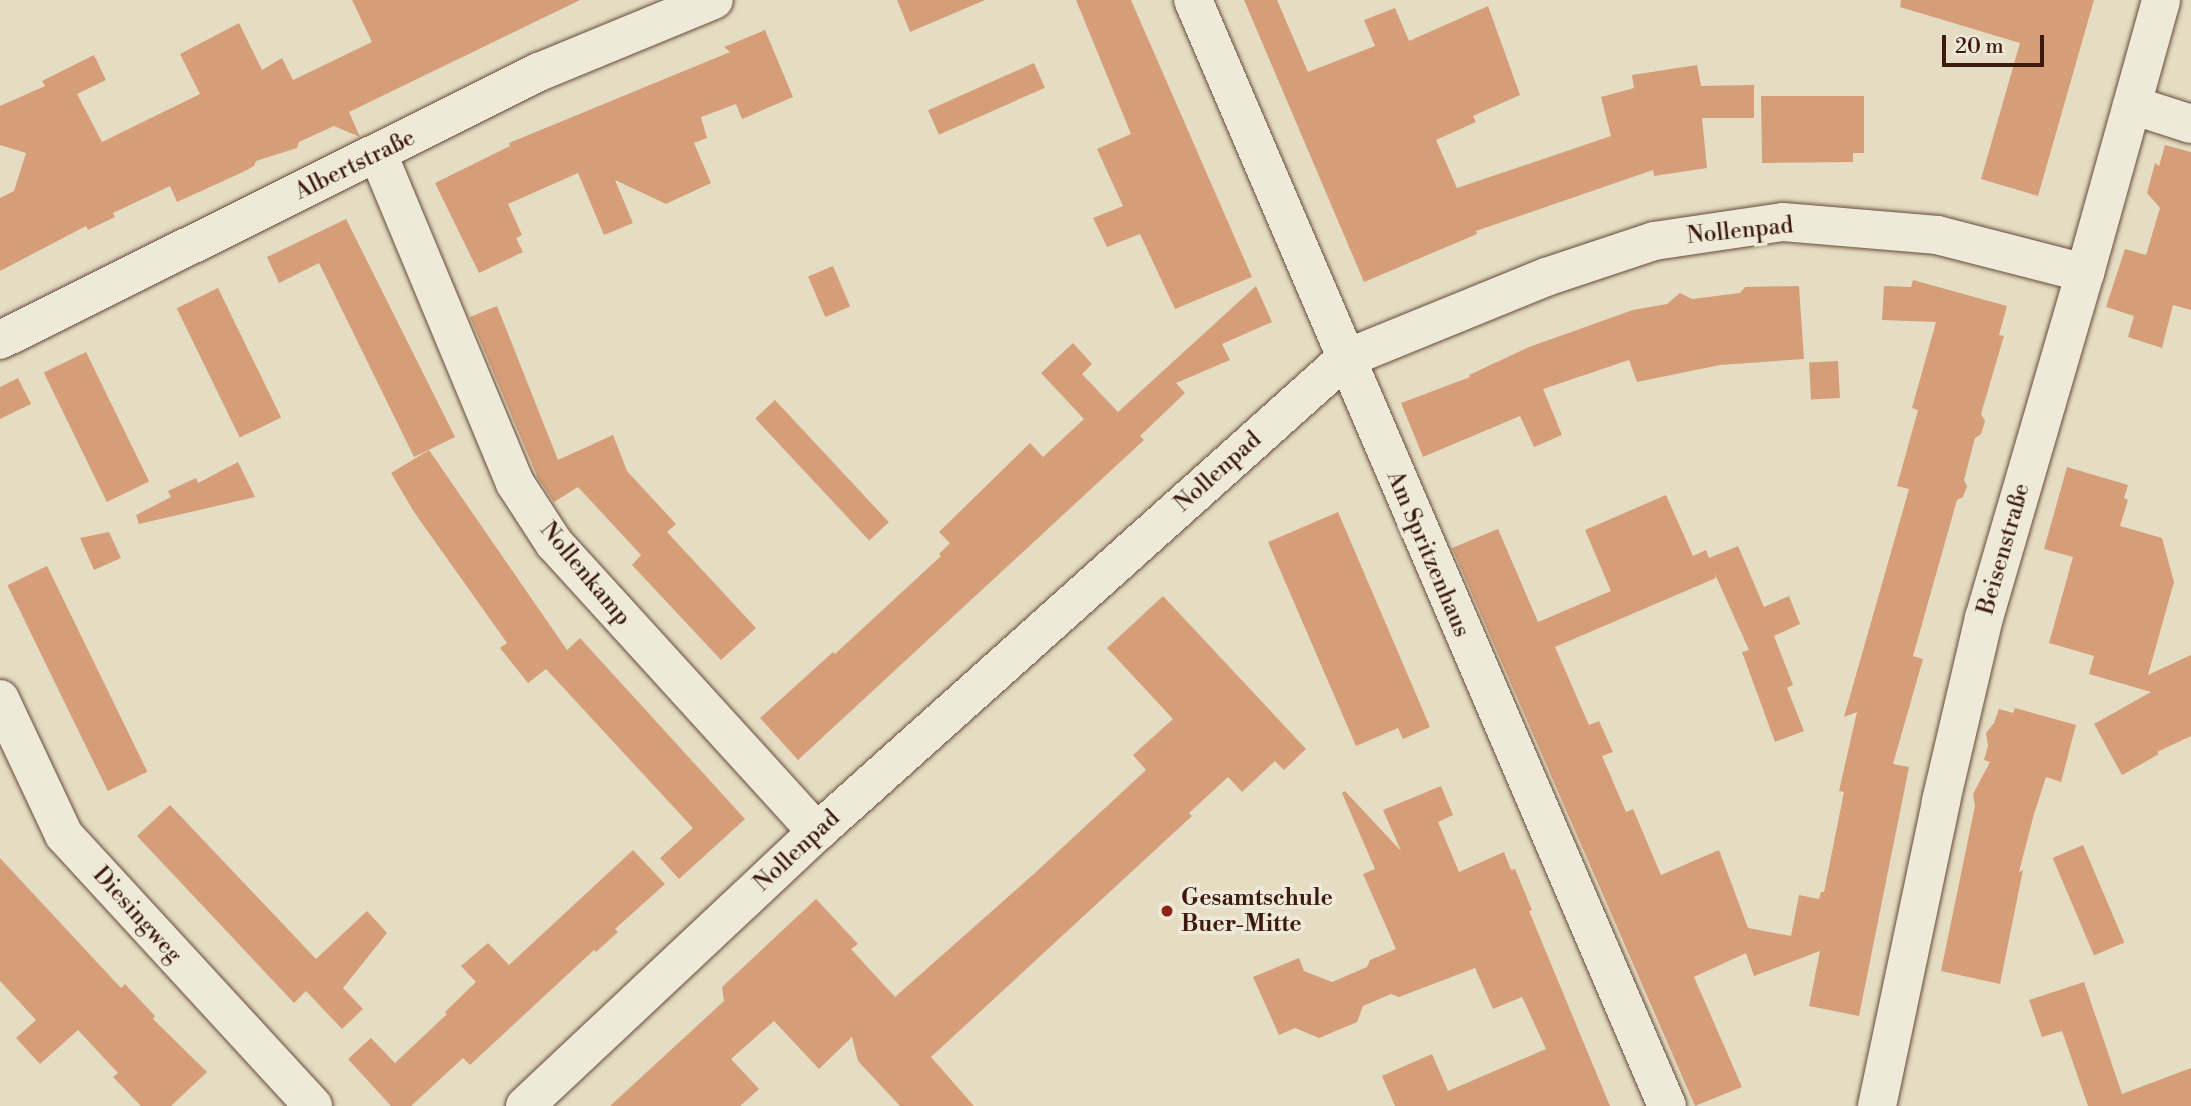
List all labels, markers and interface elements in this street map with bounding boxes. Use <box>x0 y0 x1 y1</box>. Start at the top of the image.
scale bar <box>1946 21 2048 65</box>
text: 20 m <box>1955 34 2004 60</box>
street label: Albertstraße <box>290 124 420 206</box>
street label: Nollenpad <box>1686 212 1794 250</box>
street label: Nollenpad <box>1169 426 1267 518</box>
street label: Am Spritzenhaus <box>1381 467 1475 641</box>
street label: Beisenstraße <box>1972 480 2036 618</box>
street label: Nollenkamp <box>534 517 636 631</box>
street label: Nollenpad <box>749 805 845 897</box>
street label: Diesingweg <box>87 861 187 969</box>
place label: Gesamtschule Buer-Mitte <box>1181 884 1333 938</box>
marker: Gesamtschule Buer-Mitte <box>1159 903 1175 919</box>

